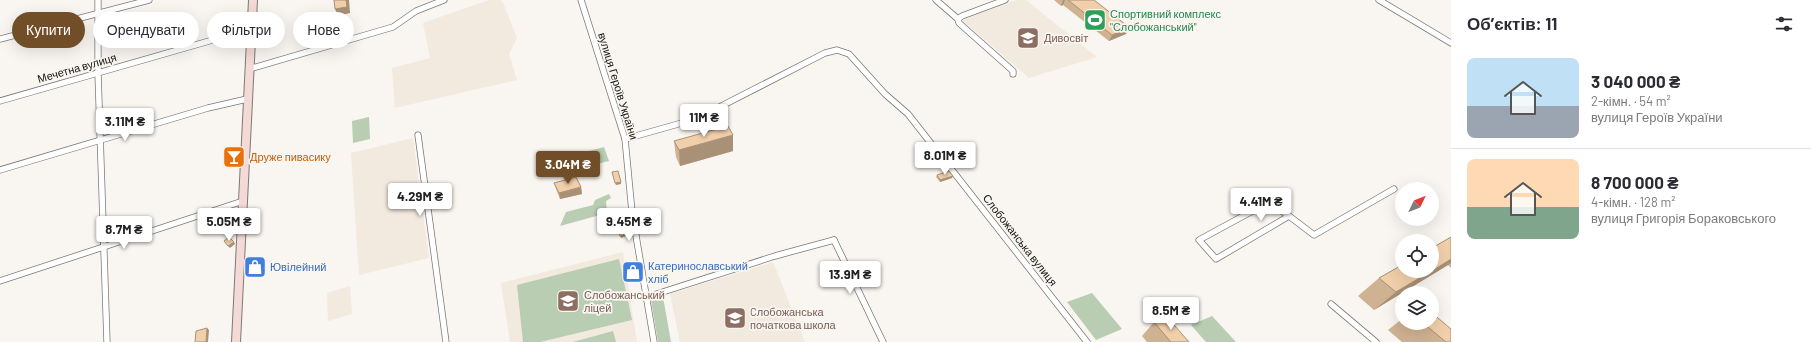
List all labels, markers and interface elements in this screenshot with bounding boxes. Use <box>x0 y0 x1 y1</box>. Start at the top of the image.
sports icon: Спортивний комплекс "Слобожанський" <box>1082 7 1108 33</box>
place label: Спортивний комплекс "Слобожанський" <box>1110 7 1222 33</box>
chip: Купити <box>12 12 85 48</box>
chip: Орендувати <box>93 12 199 48</box>
chip: Фільтри <box>207 12 285 48</box>
chip: Нове <box>293 12 354 48</box>
text: Об’єктів: 11 <box>1467 13 1557 33</box>
icon: filters <box>1773 13 1795 35</box>
school or university icon: Дивосвіт <box>1015 25 1041 51</box>
street label: вулиця Героїв України <box>596 31 641 141</box>
place label: Дивосвіт <box>1044 31 1088 44</box>
street label: Мечетна вулиця <box>36 50 118 85</box>
text: 3 040 000 ₴ <box>1591 71 1680 91</box>
icon: home <box>1499 74 1547 122</box>
text: 2-кімн. · 54 m² <box>1591 93 1671 109</box>
pin: 11M ₴ <box>676 104 732 138</box>
pin: 3.11M ₴ <box>88 108 162 142</box>
text: 11M ₴ <box>689 109 719 125</box>
text: вулиця Героїв України <box>1591 109 1723 125</box>
text: 3.11M ₴ <box>105 113 145 129</box>
pin: 8.01M ₴ <box>908 142 982 176</box>
bar icon: Друже пивасику <box>221 144 247 170</box>
text: 8.01M ₴ <box>924 147 966 163</box>
place label: Друже пивасику <box>250 150 331 163</box>
pin: 3.04M ₴ <box>531 151 605 185</box>
text: 3.04M ₴ <box>545 156 591 172</box>
text: 8 700 000 ₴ <box>1591 172 1679 192</box>
icon: home <box>1499 175 1547 223</box>
north arrow <box>1395 182 1439 226</box>
map controls <box>1395 182 1439 330</box>
pin: 4.29M ₴ <box>383 183 457 217</box>
text: 4.29M ₴ <box>397 188 443 204</box>
pin: 4.41M ₴ <box>1224 188 1298 222</box>
street label: Слобожанська вулиця <box>981 191 1060 288</box>
text: 4.41M ₴ <box>1239 193 1283 209</box>
text: 4-кімн. · 128 m² <box>1591 194 1675 210</box>
pin: 5.05M ₴ <box>192 208 266 242</box>
pin: 9.45M ₴ <box>592 208 666 242</box>
text: вулиця Григорія Бораковського <box>1591 210 1776 226</box>
text: 5.05M ₴ <box>206 213 252 229</box>
text: 9.45M ₴ <box>606 213 652 229</box>
pin: 8.7M ₴ <box>91 216 157 250</box>
text: 8.7M ₴ <box>105 221 143 237</box>
button: locate <box>1395 234 1439 278</box>
shop icon: Ювілейний <box>242 254 268 280</box>
shop icon: Катеринославський хліб <box>620 259 646 285</box>
place label: Катеринославський хліб <box>648 259 748 285</box>
place label: Ювілейний <box>270 260 326 273</box>
pin: 13.9M ₴ <box>813 261 887 295</box>
text: 13.9M ₴ <box>829 266 871 282</box>
button: layers <box>1395 286 1439 330</box>
school or university icon: Слобожанський ліцей <box>555 288 581 314</box>
place label: Слобожанський ліцей <box>584 288 665 314</box>
pin: 8.5M ₴ <box>1138 297 1204 331</box>
text: 8.5M ₴ <box>1152 302 1190 318</box>
school or university icon: Cлобожанська початкова школа <box>722 305 748 331</box>
place label: Cлобожанська початкова школа <box>750 305 837 331</box>

